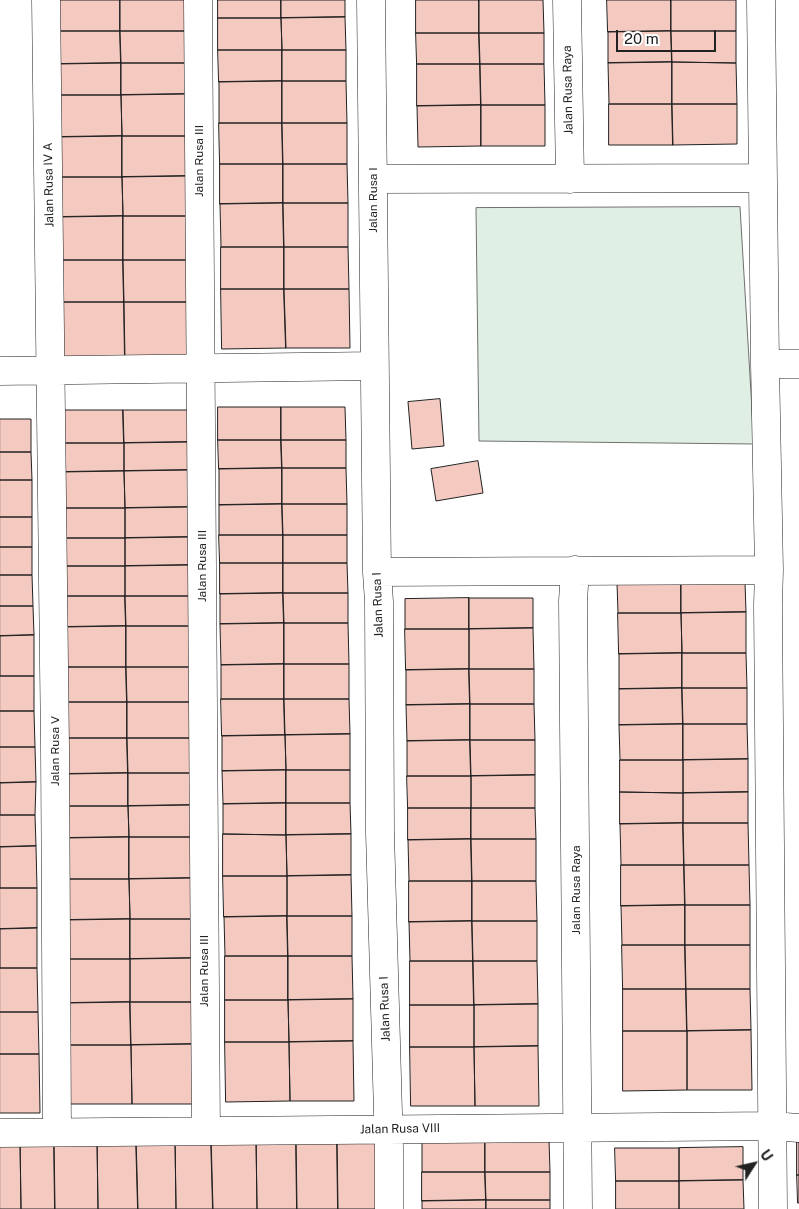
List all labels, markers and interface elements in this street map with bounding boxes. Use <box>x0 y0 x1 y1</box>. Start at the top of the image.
scale bar <box>619 20 719 52</box>
text: 20 m <box>624 30 659 47</box>
street label: Jalan Rusa Raya <box>560 45 576 135</box>
street label: Jalan Rusa III <box>192 125 206 197</box>
street label: Jalan Rusa IV A <box>41 142 57 228</box>
street label: Jalan Rusa I <box>366 167 380 233</box>
street label: Jalan Rusa III <box>195 530 209 602</box>
street label: Jalan Rusa I <box>370 572 386 638</box>
street label: Jalan Rusa V <box>48 716 62 786</box>
street label: Jalan Rusa Raya <box>569 845 583 935</box>
street label: Jalan Rusa III <box>197 935 211 1007</box>
street label: Jalan Rusa I <box>377 976 393 1042</box>
street label: Jalan Rusa VIII <box>360 1121 440 1137</box>
north arrow <box>729 1139 779 1189</box>
text: U <box>757 1147 776 1164</box>

